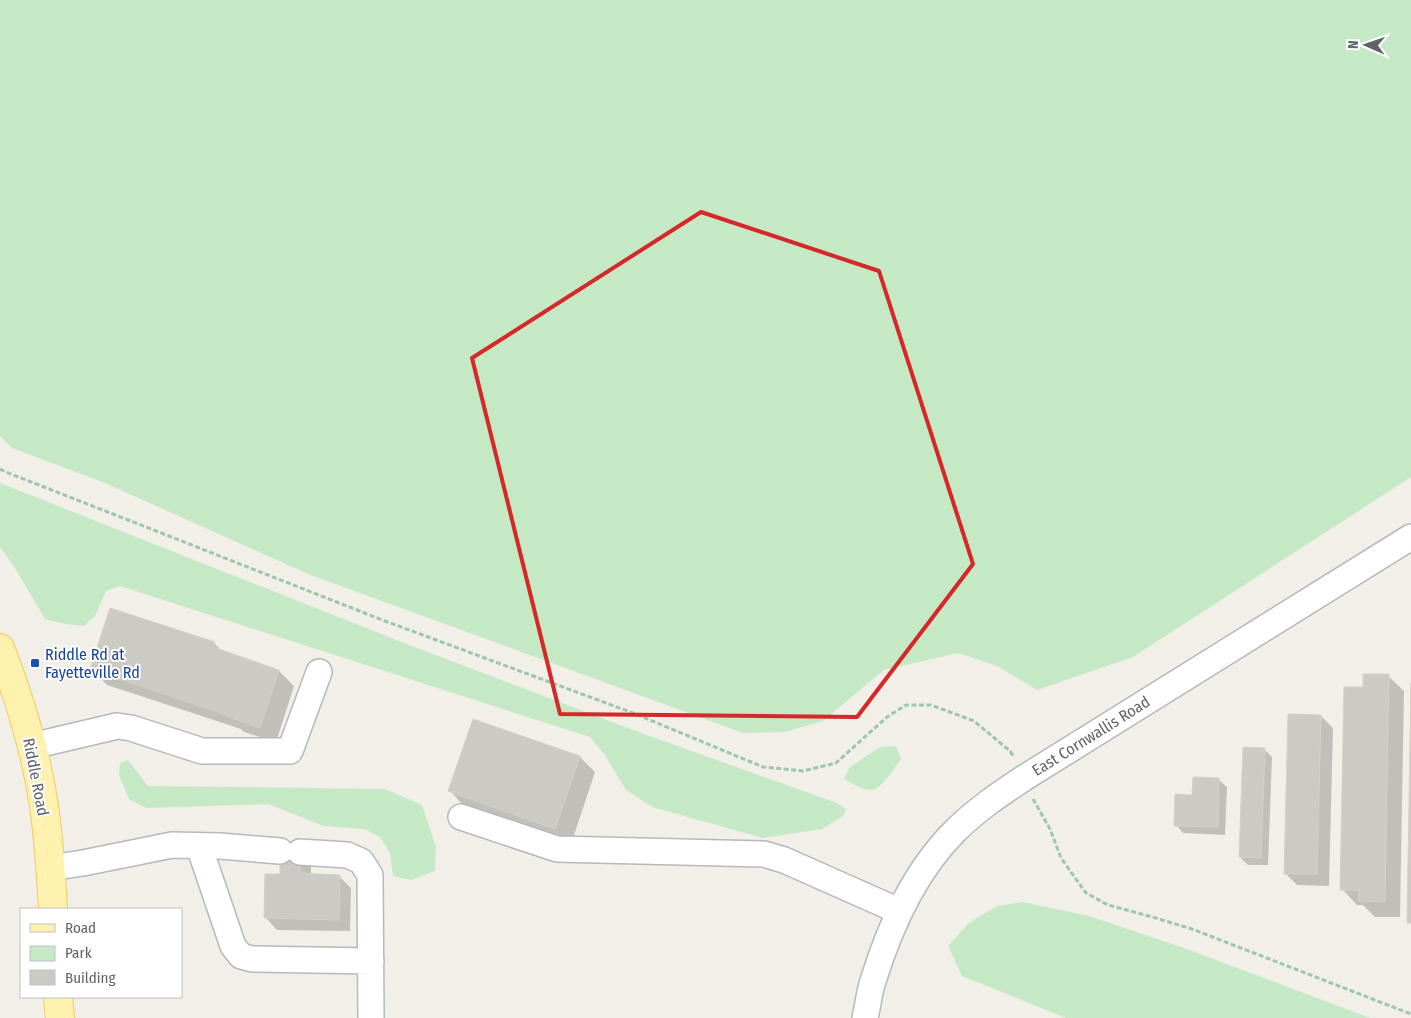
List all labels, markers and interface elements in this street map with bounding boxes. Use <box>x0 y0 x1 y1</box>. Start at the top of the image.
north arrow <box>1341 20 1391 70</box>
text: N <box>1345 40 1362 49</box>
place label: Riddle Rd at Fayetteville Rd <box>45 645 140 682</box>
marker: Riddle Rd at Fayetteville Rd <box>29 657 41 669</box>
street label: East Cornwallis Road <box>1029 692 1153 780</box>
street label: Riddle Road <box>19 736 53 818</box>
legend <box>20 908 182 998</box>
text: Road <box>65 919 96 937</box>
text: Park <box>65 944 92 962</box>
text: Building <box>65 969 116 987</box>

